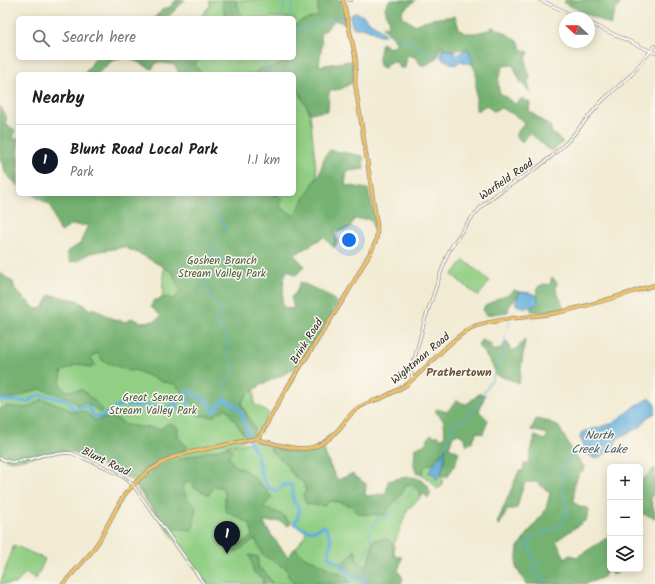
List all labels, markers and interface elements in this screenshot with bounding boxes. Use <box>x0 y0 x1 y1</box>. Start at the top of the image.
north arrow <box>559 12 595 48</box>
search box <box>16 16 296 60</box>
text: Search here <box>62 26 136 50</box>
icon: search <box>30 27 52 49</box>
text: Nearby <box>32 85 84 112</box>
text: Blunt Road Local Park <box>70 138 217 162</box>
text: 1 <box>43 150 47 171</box>
text: 1.1 km <box>247 150 280 171</box>
street label: Warfield Road <box>476 154 538 205</box>
text: Park <box>70 162 94 183</box>
your location <box>339 230 359 250</box>
park label: Goshen Branch Stream Valley Park <box>178 252 267 283</box>
street label: Brink Road <box>286 315 328 368</box>
street label: Wightman Road <box>387 328 455 389</box>
district label: Prathertown <box>426 363 492 382</box>
park label: Great Seneca Stream Valley Park <box>109 389 198 420</box>
water label: North Creek Lake <box>571 426 628 459</box>
street label: Blunt Road <box>78 443 133 482</box>
map controls <box>607 464 643 572</box>
button: + <box>607 464 643 500</box>
button: − <box>607 500 643 536</box>
pin: 1 <box>214 521 240 554</box>
button: layers <box>607 536 643 572</box>

